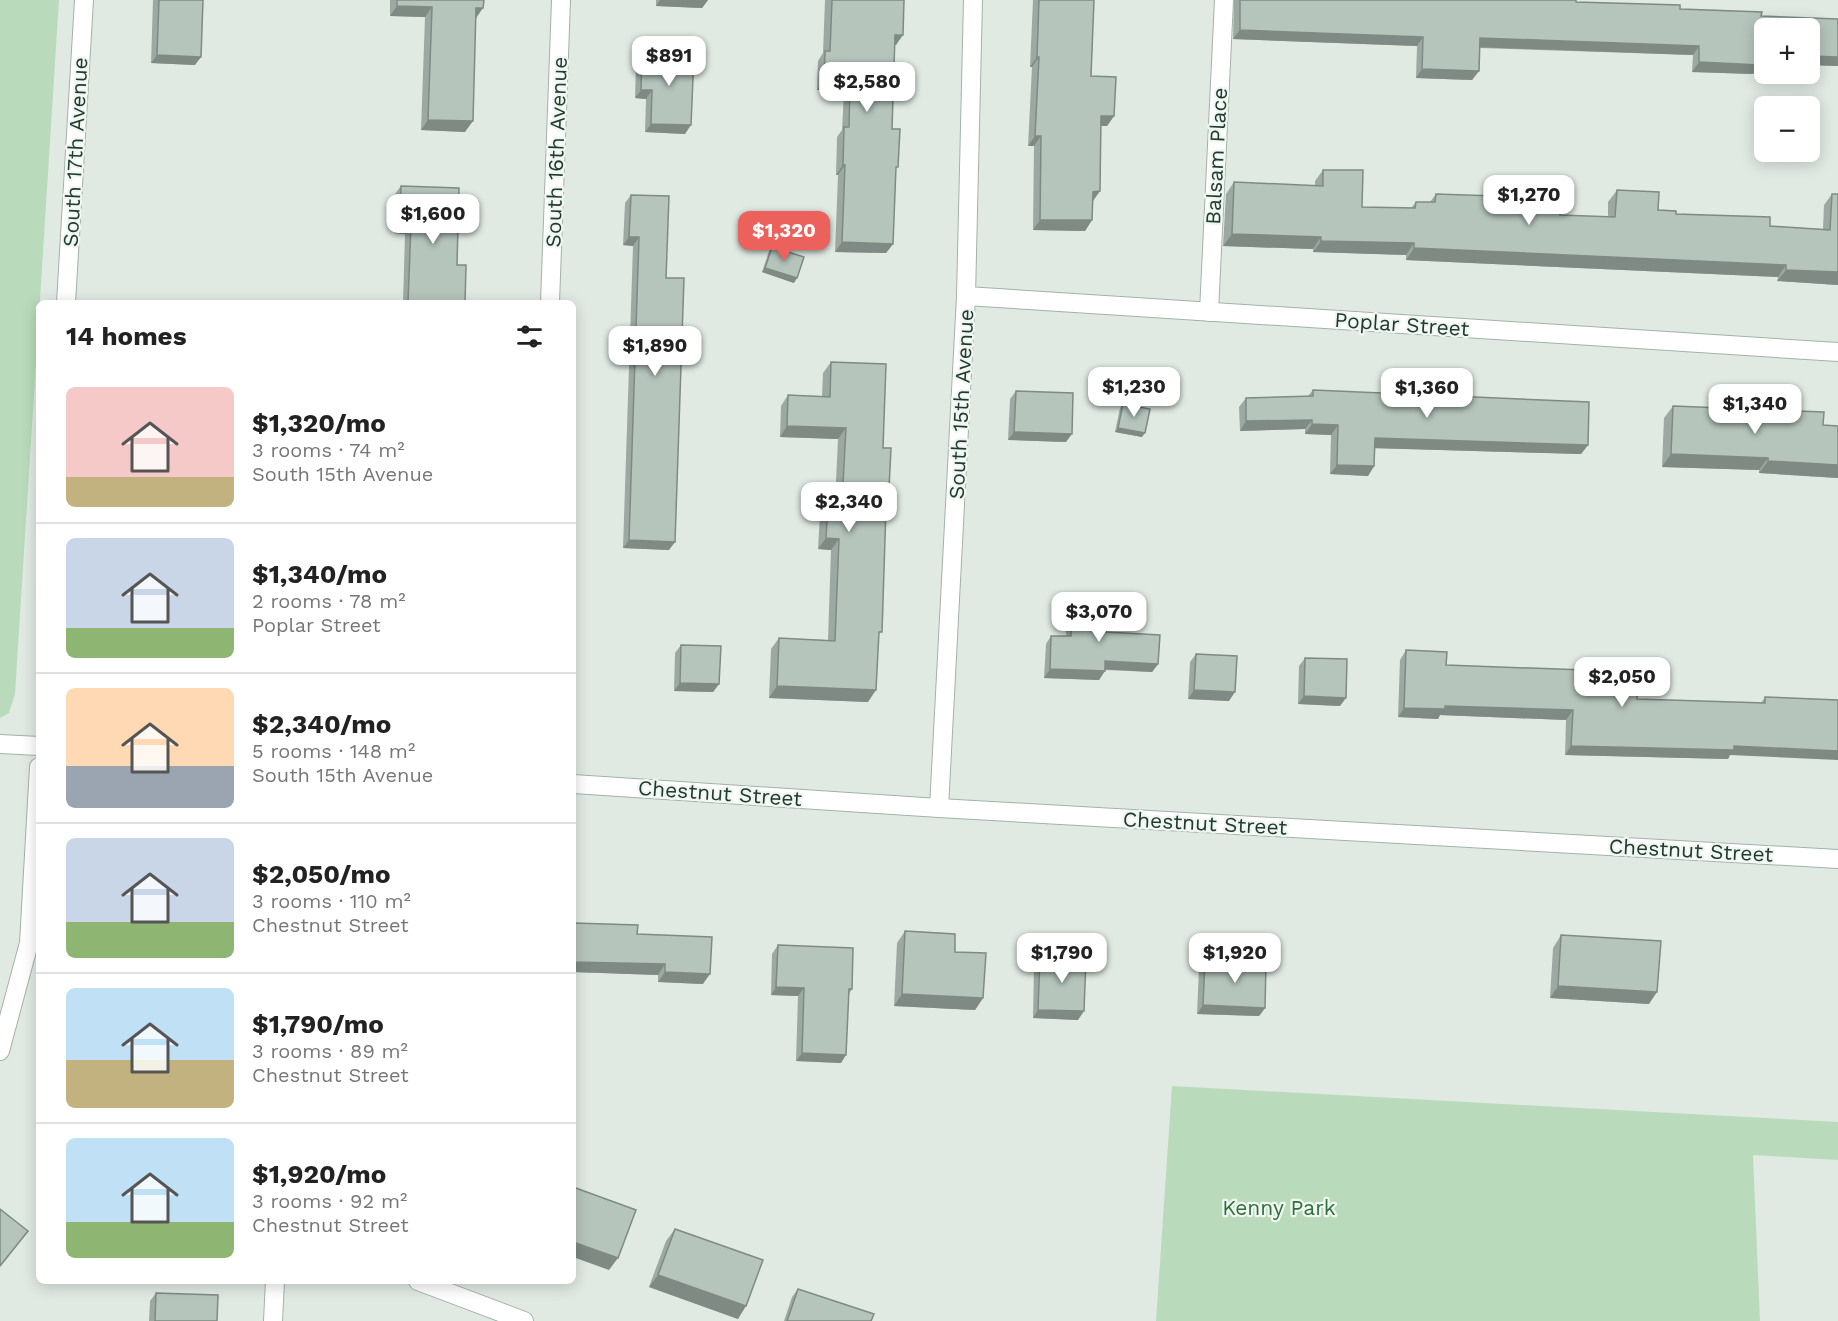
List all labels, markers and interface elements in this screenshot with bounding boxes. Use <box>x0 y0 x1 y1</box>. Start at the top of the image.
map controls <box>1754 18 1820 162</box>
button: + <box>1754 18 1820 84</box>
pin: $891 <box>633 36 705 87</box>
text: $891 <box>646 43 692 67</box>
street label: South 16th Avenue <box>540 56 572 248</box>
street label: South 17th Avenue <box>58 57 92 247</box>
pin: $2,580 <box>818 62 916 113</box>
text: $2,580 <box>833 69 901 93</box>
street label: Balsam Place <box>1200 87 1232 225</box>
button: − <box>1754 96 1820 162</box>
pin: $1,270 <box>1480 175 1578 226</box>
text: $1,270 <box>1497 182 1561 206</box>
pin: $1,600 <box>384 194 482 245</box>
text: $1,600 <box>400 201 466 225</box>
pin: $1,320 <box>735 211 833 262</box>
text: $1,320 <box>752 218 816 242</box>
street label: Poplar Street <box>1334 307 1470 341</box>
street label: South 15th Avenue <box>944 308 978 500</box>
icon: filters <box>513 320 546 353</box>
text: 14 homes <box>66 321 187 351</box>
pin: $1,890 <box>606 326 704 377</box>
text: $1,890 <box>623 333 687 357</box>
pin: $1,230 <box>1085 367 1183 418</box>
pin: $1,360 <box>1378 368 1476 419</box>
text: $1,230 <box>1102 374 1166 398</box>
text: $1,360 <box>1395 375 1459 399</box>
pin: $1,340 <box>1706 384 1804 435</box>
text: $1,340 <box>1723 391 1787 415</box>
text: $1,320/mo <box>252 408 386 438</box>
icon: home <box>114 411 186 483</box>
text: 3 rooms · 74 m² <box>252 438 405 462</box>
text: South 15th Avenue <box>252 462 433 486</box>
pin: $2,340 <box>800 482 898 533</box>
text: $2,340 <box>815 489 883 513</box>
text: $1,340/mo <box>252 559 387 589</box>
icon: home <box>114 562 186 634</box>
text: 2 rooms · 78 m² <box>252 589 406 613</box>
pin: $3,070 <box>1050 592 1148 643</box>
text: $3,070 <box>1065 599 1133 623</box>
text: Poplar Street <box>252 613 381 637</box>
pin: $2,050 <box>1573 657 1671 708</box>
text: $2,050 <box>1588 664 1656 688</box>
text: $2,340/mo <box>252 709 391 739</box>
icon: home <box>114 712 186 784</box>
text: 5 rooms · 148 m² <box>252 739 415 763</box>
text: South 15th Avenue <box>252 763 433 787</box>
street label: Chestnut Street <box>637 775 803 811</box>
street label: Chestnut Street <box>1122 806 1288 840</box>
street label: Chestnut Street <box>1608 833 1774 867</box>
text: $2,050/mo <box>252 859 391 889</box>
icon: home <box>114 862 186 934</box>
text: 3 rooms · 110 m² <box>252 889 411 913</box>
text: Chestnut Street <box>252 913 409 937</box>
pin: $1,790 <box>1013 933 1111 984</box>
pin: $1,920 <box>1186 933 1284 984</box>
text: $1,790 <box>1031 940 1093 964</box>
text: $1,920 <box>1203 940 1267 964</box>
text: $1,790/mo <box>252 1009 384 1039</box>
icon: home <box>114 1012 186 1084</box>
text: 3 rooms · 89 m² <box>252 1039 408 1063</box>
text: Chestnut Street <box>252 1063 409 1087</box>
text: $1,920/mo <box>252 1159 386 1189</box>
icon: home <box>114 1162 186 1234</box>
text: 3 rooms · 92 m² <box>252 1189 407 1213</box>
park label: Kenny Park <box>1222 1195 1336 1220</box>
text: Chestnut Street <box>252 1213 409 1237</box>

